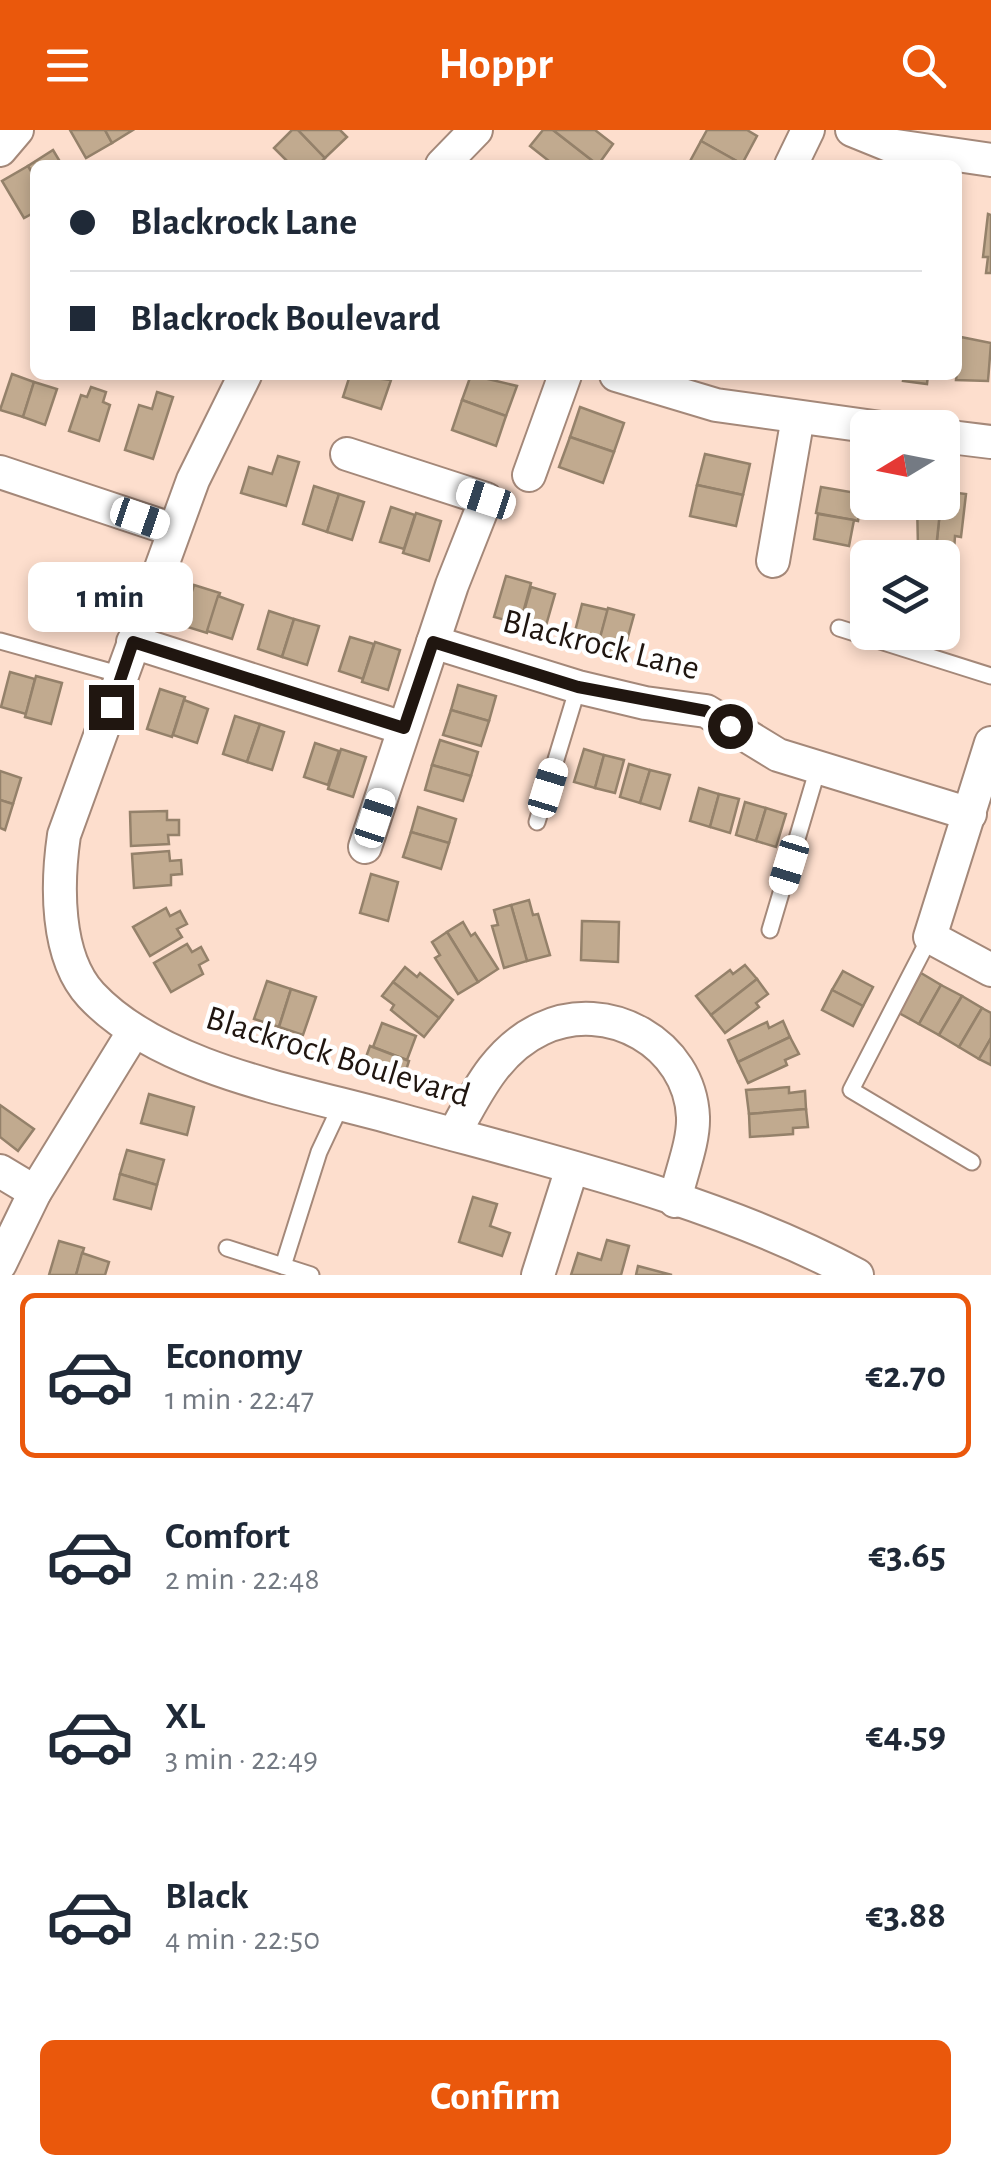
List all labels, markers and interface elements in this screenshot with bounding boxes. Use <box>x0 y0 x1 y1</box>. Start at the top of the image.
icon: menu <box>40 38 95 93</box>
icon: search <box>896 38 951 93</box>
text: Hoppr <box>438 42 553 87</box>
text: Blackrock Lane <box>130 204 357 242</box>
text: Blackrock Boulevard <box>130 300 441 338</box>
north arrow <box>850 410 960 520</box>
map controls <box>850 410 960 650</box>
car <box>453 475 519 523</box>
car <box>107 494 173 542</box>
button: layers <box>850 540 960 650</box>
callout: 1 min <box>28 562 194 632</box>
text: 1 min <box>77 581 144 613</box>
street label: Blackrock Lane <box>499 604 703 686</box>
route end <box>89 685 134 730</box>
route start <box>708 704 753 749</box>
car <box>525 755 571 821</box>
car <box>351 785 399 851</box>
car <box>766 832 812 898</box>
street label: Blackrock Boulevard <box>202 1000 474 1114</box>
icon: car <box>45 1331 135 1421</box>
text: Economy <box>165 1338 303 1376</box>
text: €2.70 <box>865 1357 946 1395</box>
text: 1 min · 22:47 <box>165 1383 314 1415</box>
icon: car <box>45 1511 135 1601</box>
text: Comfort <box>165 1518 290 1556</box>
text: €3.65 <box>868 1537 946 1575</box>
text: 2 min · 22:48 <box>165 1563 320 1595</box>
icon: car <box>45 1691 135 1781</box>
text: XL <box>165 1698 205 1736</box>
text: €4.59 <box>866 1717 946 1755</box>
text: 3 min · 22:49 <box>165 1743 318 1775</box>
icon: car <box>45 1871 135 1961</box>
text: Black <box>165 1878 249 1916</box>
text: €3.88 <box>866 1897 946 1935</box>
text: 4 min · 22:50 <box>165 1923 320 1955</box>
button: Confirm <box>40 2040 951 2155</box>

